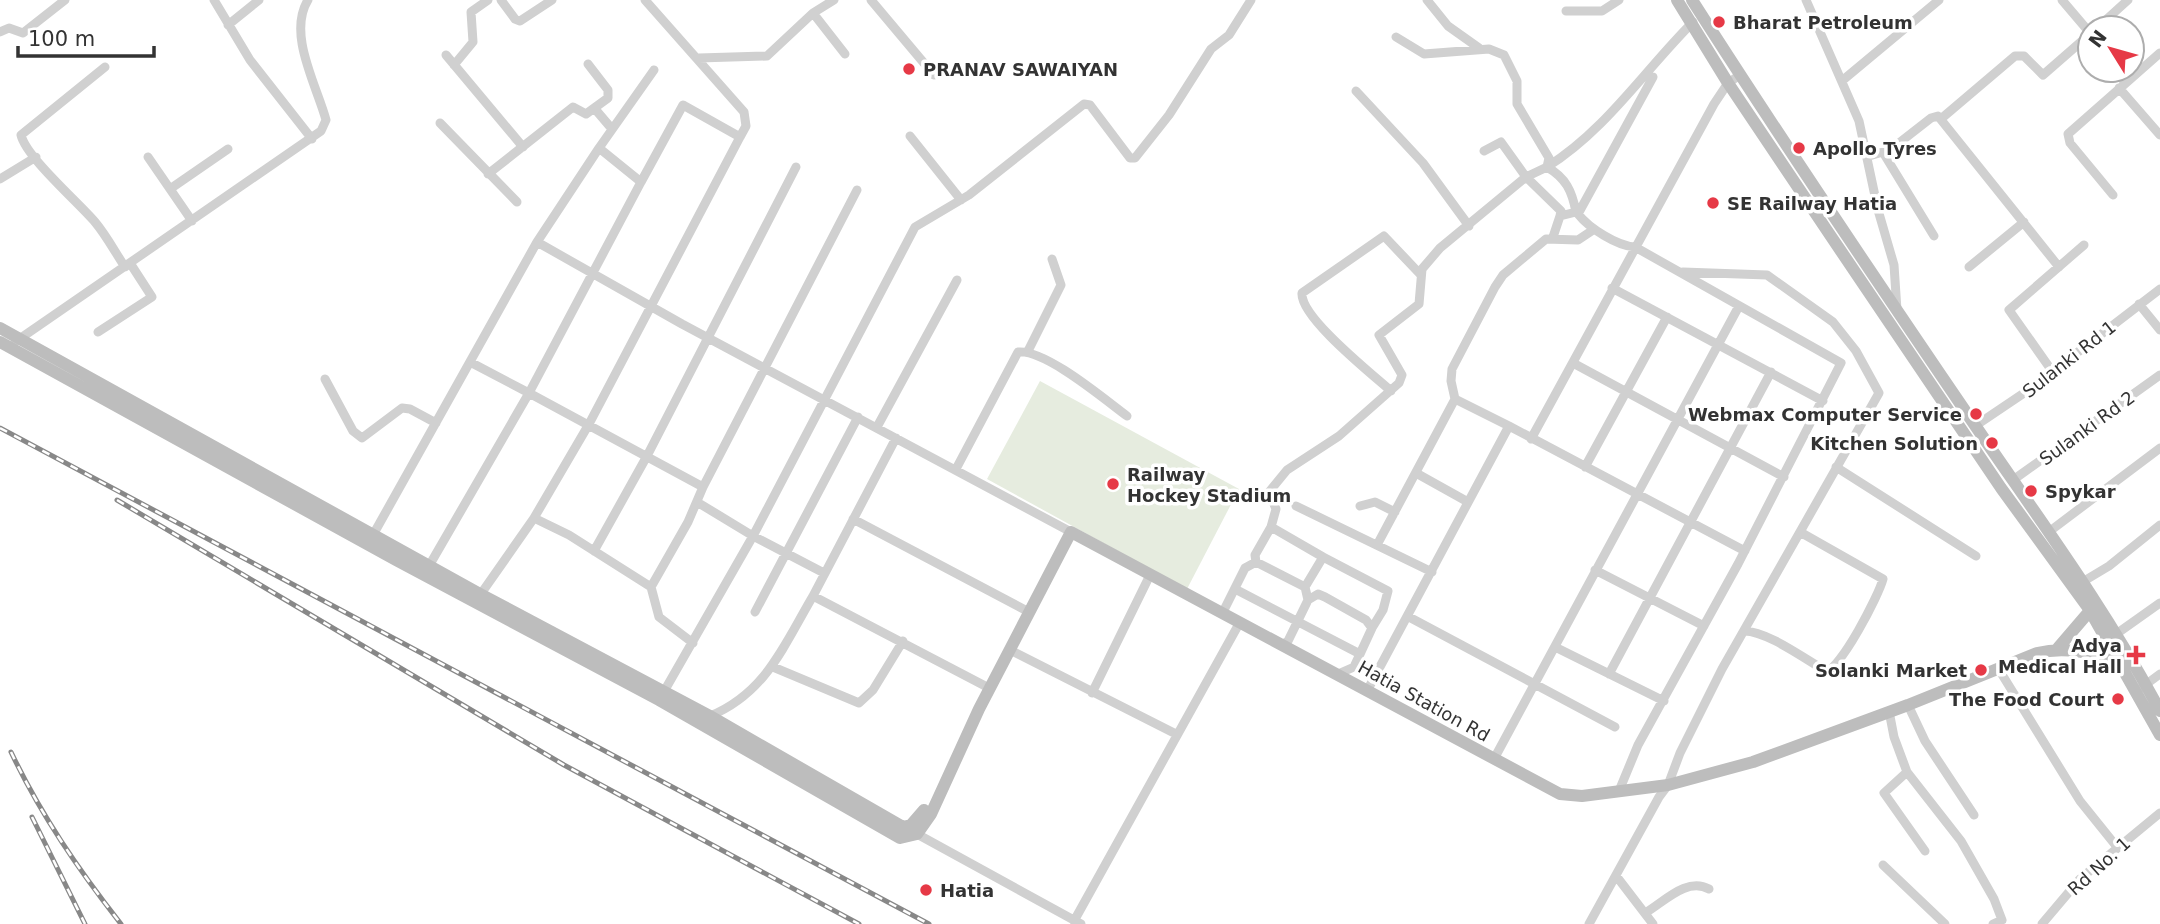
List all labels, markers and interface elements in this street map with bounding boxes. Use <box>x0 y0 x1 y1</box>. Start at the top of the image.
place label: Bharat Petroleum <box>1733 12 1913 33</box>
scale bar <box>18 14 154 58</box>
marker: Bharat Petroleum <box>1711 14 1727 30</box>
north arrow <box>2076 14 2146 84</box>
text: N <box>2084 26 2111 52</box>
text: 100 m <box>28 27 95 51</box>
place label: PRANAV SAWAIYAN <box>923 59 1118 80</box>
marker: PRANAV SAWAIYAN <box>901 61 917 77</box>
place label: Apollo Tyres <box>1813 138 1937 159</box>
marker: Apollo Tyres <box>1791 140 1807 156</box>
place label: SE Railway Hatia <box>1727 193 1897 214</box>
marker: SE Railway Hatia <box>1705 195 1721 211</box>
street label: Sulanki Rd 1 <box>2018 316 2120 402</box>
street label: Sulanki Rd 2 <box>2035 386 2139 470</box>
place label: Webmax Computer Service <box>1688 404 1962 425</box>
marker: Webmax Computer Service <box>1968 406 1984 422</box>
place label: Kitchen Solution <box>1810 433 1978 454</box>
marker: Kitchen Solution <box>1984 435 2000 451</box>
place label: Railway Hockey Stadium <box>1127 464 1291 506</box>
marker: Railway Hockey Stadium <box>1105 476 1121 492</box>
place label: Spykar <box>2045 481 2116 502</box>
marker: Spykar <box>2023 483 2039 499</box>
place label: Adya Medical Hall <box>1998 635 2122 677</box>
marker: Adya Medical Hall <box>2128 647 2144 663</box>
street label: Hatia Station Rd <box>1355 656 1493 746</box>
place label: Solanki Market <box>1815 660 1967 681</box>
marker: Solanki Market <box>1973 662 1989 678</box>
place label: The Food Court <box>1949 689 2104 710</box>
marker: The Food Court <box>2110 691 2126 707</box>
street label: Rd No. 1 <box>2063 833 2135 899</box>
place label: Hatia <box>940 880 994 901</box>
marker: Hatia <box>918 882 934 898</box>

